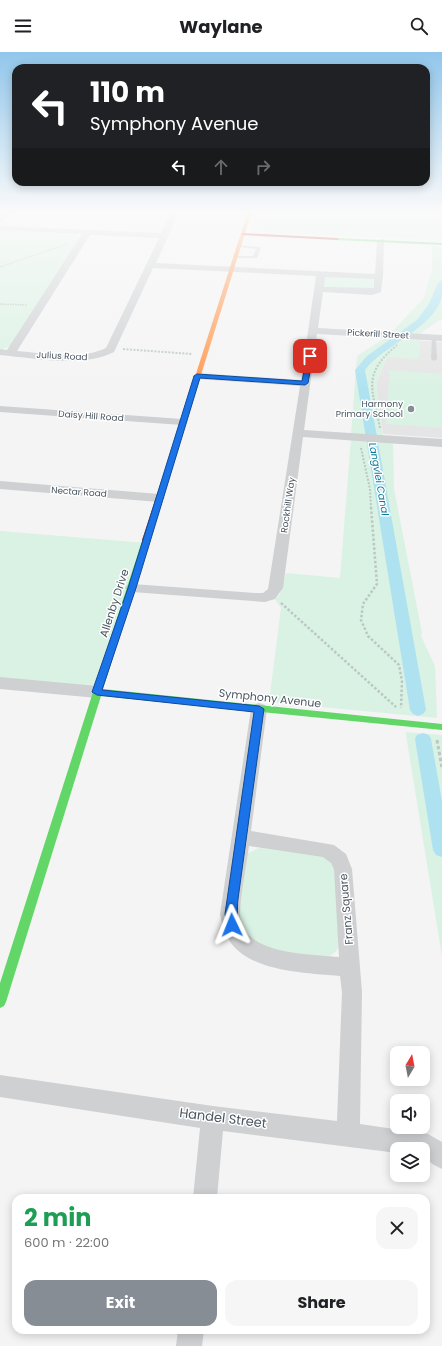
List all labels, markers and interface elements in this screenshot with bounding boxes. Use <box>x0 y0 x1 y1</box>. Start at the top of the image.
text: Waylane <box>179 14 263 39</box>
icon: menu <box>12 15 34 37</box>
icon: search <box>408 15 430 37</box>
text: 110 m <box>90 73 165 112</box>
icon: left <box>24 80 76 132</box>
text: Symphony Avenue <box>90 111 259 136</box>
icon: left <box>168 156 190 178</box>
icon: ahead <box>210 156 232 178</box>
icon: right <box>252 156 274 178</box>
street label: Pickerill Street <box>347 326 409 342</box>
pin <box>293 339 327 373</box>
icon: arrive <box>299 345 321 367</box>
street label: Julius Road <box>36 349 88 363</box>
place label: Harmony Primary School <box>336 398 403 420</box>
marker: Harmony Primary School <box>406 404 416 414</box>
street label: Daisy Hill Road <box>58 408 124 424</box>
water label: Langvlei Canal <box>365 441 393 517</box>
street label: Rockhill Way <box>278 476 298 534</box>
street label: Nectar Road <box>51 484 107 500</box>
street label: Allenby Drive <box>95 567 133 639</box>
street label: Symphony Avenue <box>218 685 322 711</box>
street label: Franz Square <box>335 873 357 945</box>
position arrow <box>211 904 253 946</box>
north arrow <box>390 1046 430 1086</box>
map controls <box>390 1046 430 1182</box>
button: sound <box>390 1094 430 1134</box>
street label: Handel Street <box>178 1103 268 1133</box>
button: layers <box>390 1142 430 1182</box>
text: 2 min <box>24 1201 91 1234</box>
button: close <box>376 1207 418 1249</box>
text: 600 m · 22:00 <box>24 1233 109 1252</box>
button: Exit <box>24 1280 217 1326</box>
button: Share <box>225 1280 418 1326</box>

